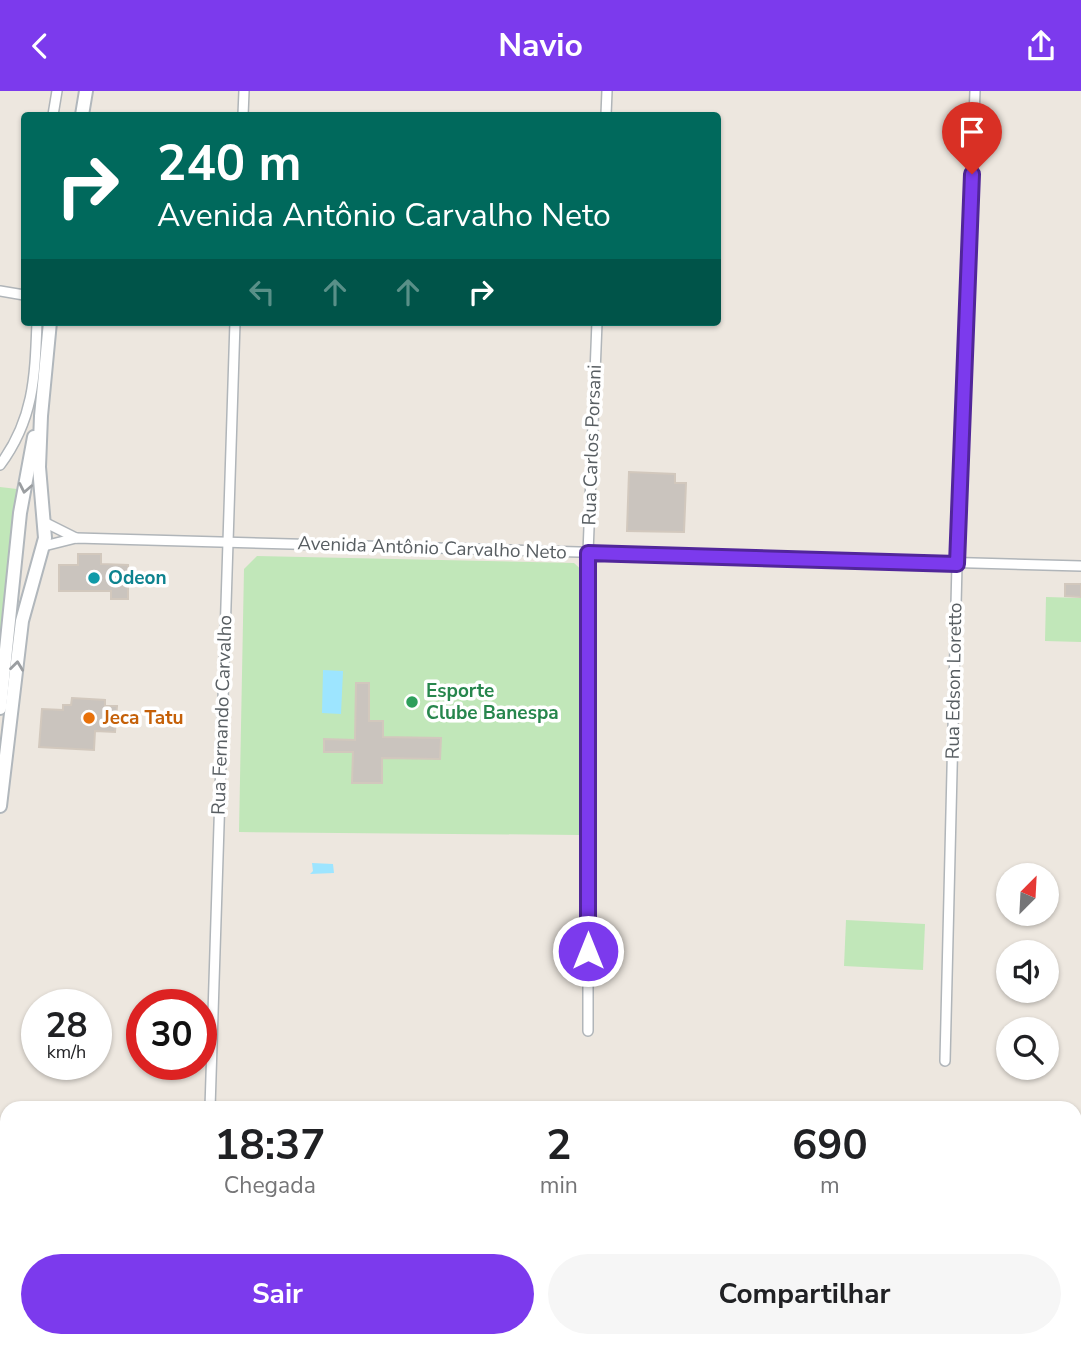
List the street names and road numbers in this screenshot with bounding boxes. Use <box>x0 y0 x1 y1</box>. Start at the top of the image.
street label: Rua Carlos Porsani <box>576 364 608 526</box>
street label: Avenida Antônio Carvalho Neto <box>297 530 567 566</box>
street label: Rua Edson Loretto <box>940 602 968 760</box>
street label: Rua Fernando Carvalho <box>206 615 238 815</box>

